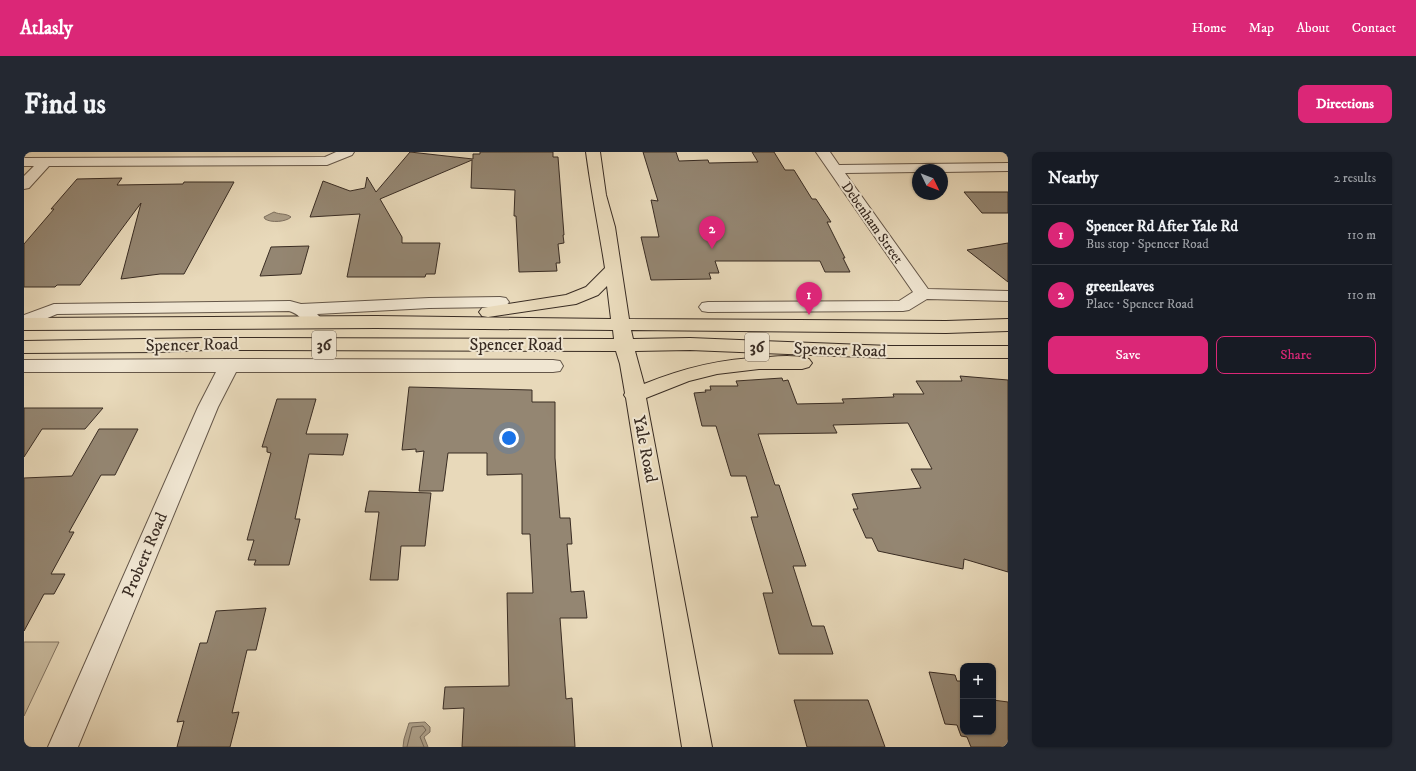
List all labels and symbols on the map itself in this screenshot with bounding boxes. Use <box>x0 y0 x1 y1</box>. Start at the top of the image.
north arrow <box>912 164 948 200</box>
street label: Debenham Street <box>837 179 907 268</box>
pin: 2 <box>699 216 725 249</box>
pin: 1 <box>796 282 822 315</box>
road number: 36 <box>312 331 336 359</box>
street label: Spencer Road <box>145 333 239 357</box>
road number: 36 <box>745 333 769 361</box>
street label: Spencer Road <box>470 334 563 356</box>
street label: Spencer Road <box>793 337 887 363</box>
street label: Yale Road <box>628 414 662 485</box>
your location <box>499 428 519 448</box>
street label: Probert Road <box>117 509 173 601</box>

